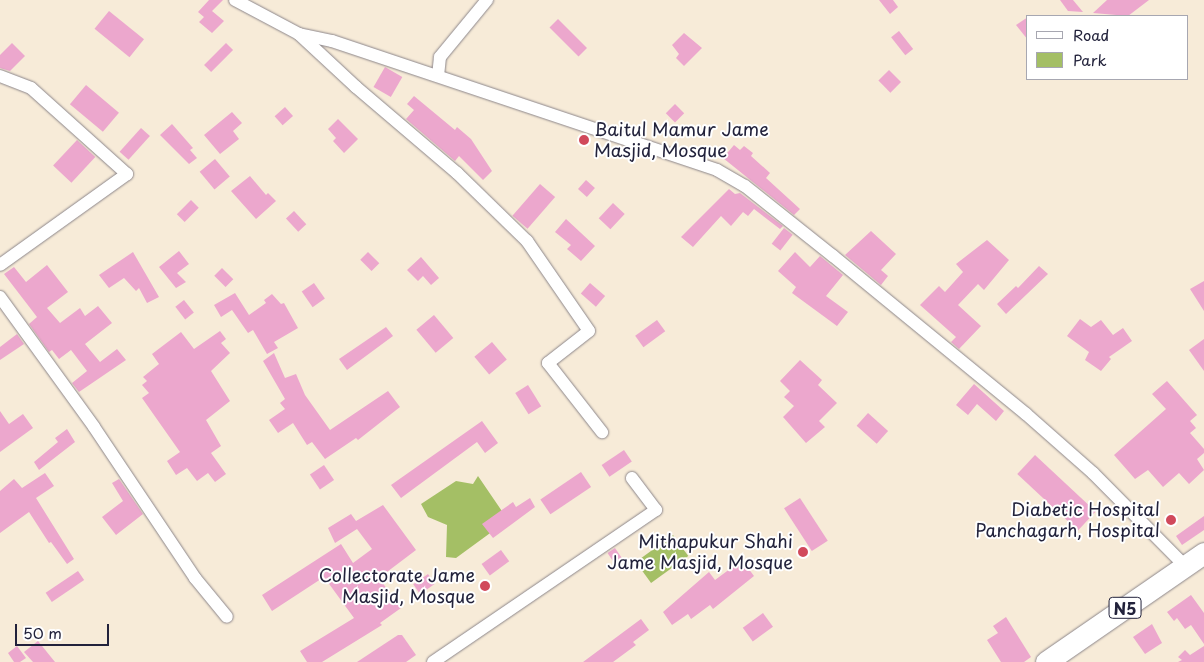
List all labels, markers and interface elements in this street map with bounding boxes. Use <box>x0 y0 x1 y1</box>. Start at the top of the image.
legend <box>1026 15 1189 80</box>
text: Road <box>1073 23 1109 46</box>
text: Park <box>1073 48 1107 71</box>
place label: Baitul Mamur Jame Masjid, Mosque <box>594 119 768 162</box>
marker: Baitul Mamur Jame Masjid, Mosque <box>578 134 590 146</box>
place label: Diabetic Hospital Panchagarh, Hospital <box>975 499 1160 542</box>
marker: Diabetic Hospital Panchagarh, Hospital <box>1164 513 1178 527</box>
place label: Mithapukur Shahi Jame Masjid, Mosque <box>606 531 793 574</box>
marker: Mithapukur Shahi Jame Masjid, Mosque <box>797 546 809 558</box>
place label: Collectorate Jame Masjid, Mosque <box>317 565 475 608</box>
marker: Collectorate Jame Masjid, Mosque <box>479 580 491 592</box>
road number: N5 <box>1108 594 1142 622</box>
scale bar <box>18 614 111 646</box>
text: 50 m <box>23 621 62 644</box>

